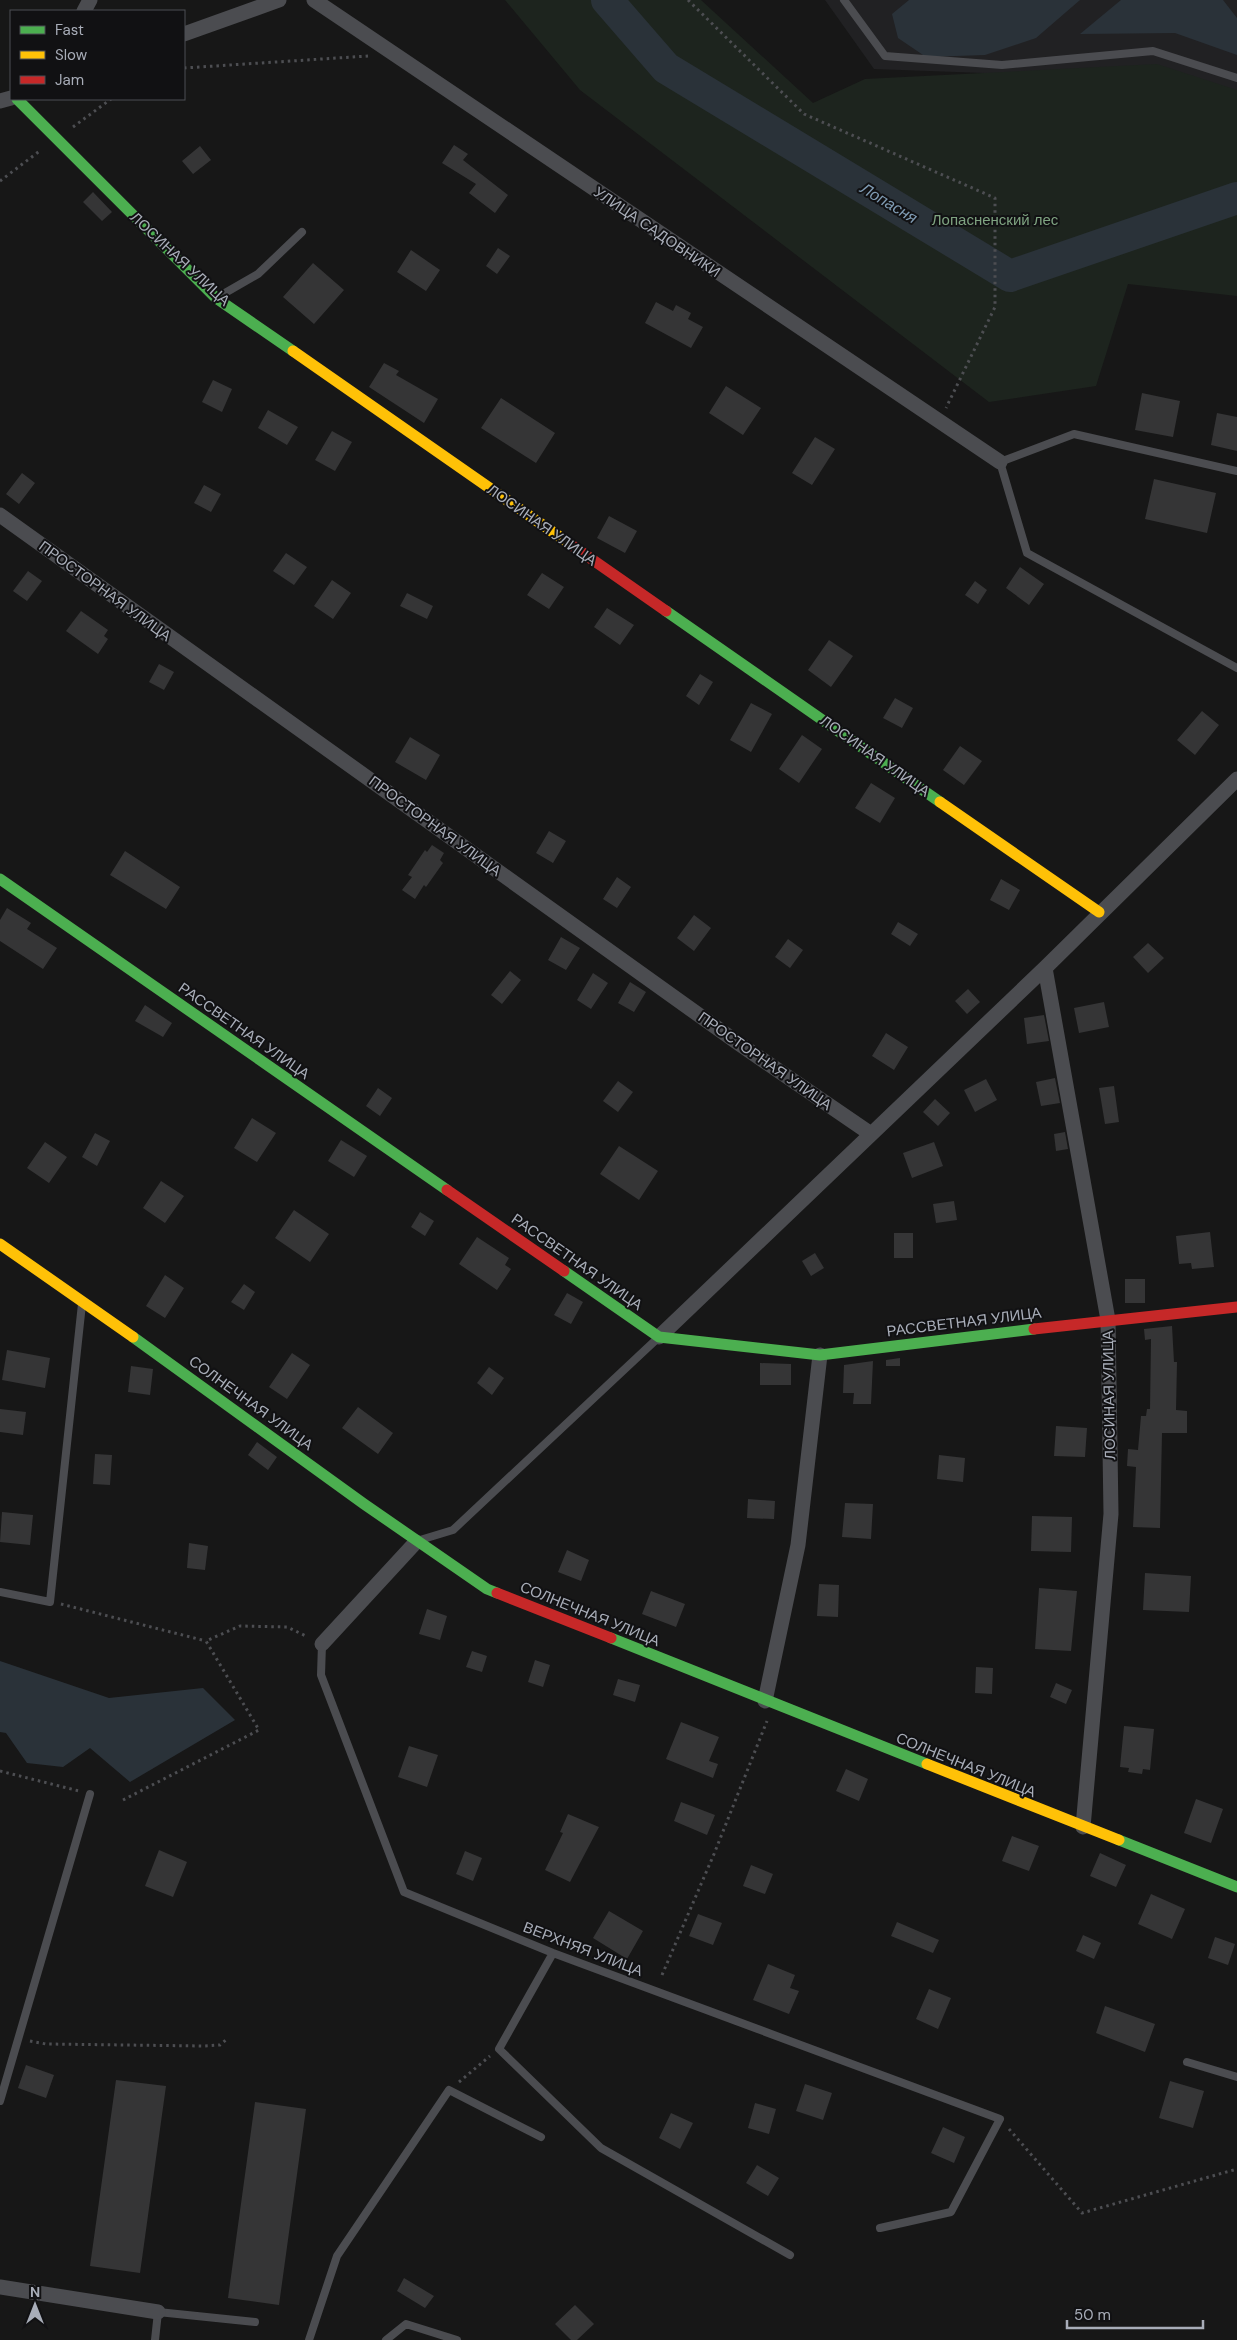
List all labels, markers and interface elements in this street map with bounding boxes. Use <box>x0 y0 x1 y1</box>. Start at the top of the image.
legend <box>10 10 185 100</box>
text: Fast <box>55 20 84 40</box>
text: Slow <box>55 45 88 65</box>
text: Jam <box>55 70 84 90</box>
water label: Лопасня <box>856 177 922 228</box>
street label: УЛИЦА САДОВНИКИ <box>590 182 724 282</box>
street label: ЛОСИНАЯ УЛИЦА <box>126 208 234 310</box>
park label: Лопасненский лес <box>932 210 1059 230</box>
street label: ЛОСИНАЯ УЛИЦА <box>483 480 601 570</box>
street label: ПРОСТОРНАЯ УЛИЦА <box>35 536 175 646</box>
street label: ЛОСИНАЯ УЛИЦА <box>816 711 934 801</box>
street label: ПРОСТОРНАЯ УЛИЦА <box>365 771 505 881</box>
street label: РАССВЕТНАЯ УЛИЦА <box>174 978 314 1084</box>
street label: ПРОСТОРНАЯ УЛИЦА <box>694 1007 836 1115</box>
street label: РАССВЕТНАЯ УЛИЦА <box>507 1209 647 1315</box>
street label: РАССВЕТНАЯ УЛИЦА <box>885 1303 1043 1341</box>
street label: ЛОСИНАЯ УЛИЦА <box>1098 1330 1120 1460</box>
street label: СОЛНЕЧНАЯ УЛИЦА <box>185 1351 317 1455</box>
street label: СОЛНЕЧНАЯ УЛИЦА <box>517 1577 663 1651</box>
street label: СОЛНЕЧНАЯ УЛИЦА <box>893 1728 1039 1802</box>
street label: ВЕРХНЯЯ УЛИЦА <box>520 1917 646 1981</box>
north arrow <box>10 2280 60 2330</box>
text: N <box>30 2283 40 2301</box>
scale bar <box>1067 2298 1203 2330</box>
text: 50 m <box>1074 2305 1111 2325</box>

